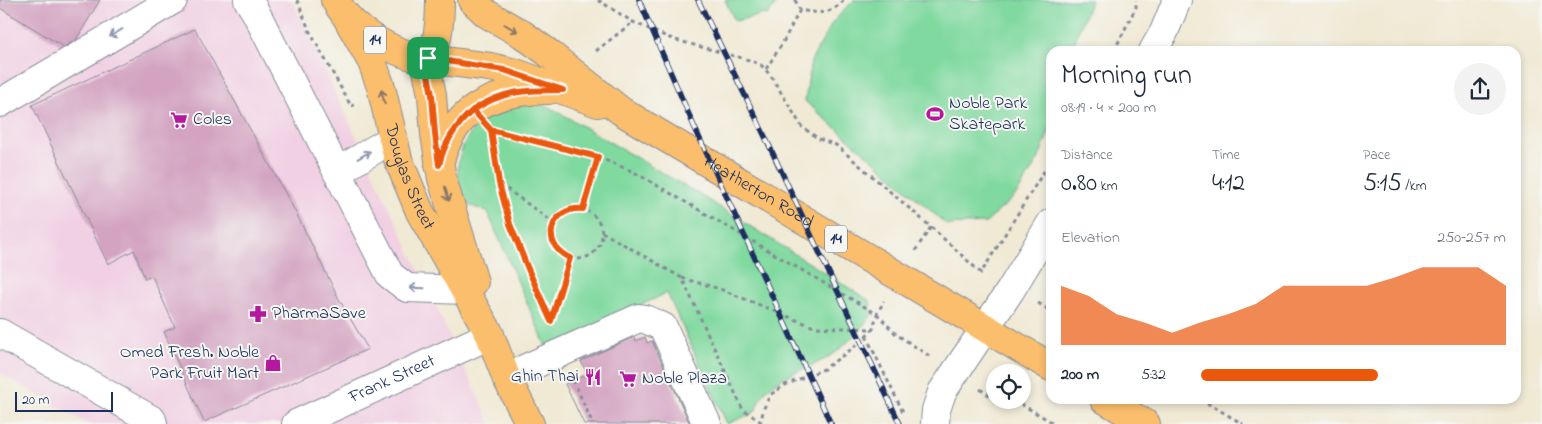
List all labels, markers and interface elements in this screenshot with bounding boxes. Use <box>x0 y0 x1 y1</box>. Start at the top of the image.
one-way arrow <box>504 23 519 33</box>
road number: 14 <box>364 26 386 54</box>
one-way arrow <box>109 29 123 39</box>
pin <box>407 37 449 79</box>
icon: arrive <box>414 44 442 72</box>
text: Morning run <box>1061 56 1192 97</box>
button: share <box>1454 63 1506 115</box>
one-way arrow <box>378 89 387 105</box>
place label: Noble Park Skatepark <box>949 91 1027 138</box>
text: 08:19 · 4 × 200 m <box>1061 96 1156 120</box>
sports icon: Noble Park Skatepark <box>925 104 945 124</box>
place label: Coles <box>193 107 232 133</box>
supermarket icon: Coles <box>169 110 189 130</box>
street label: Douglas Street <box>377 121 441 235</box>
text: Distance <box>1061 145 1113 166</box>
text: Time <box>1212 145 1240 166</box>
text: Pace <box>1363 145 1390 166</box>
one-way arrow <box>357 150 371 160</box>
street label: Heatherton Road <box>698 150 818 236</box>
text: 0.80 <box>1061 166 1097 202</box>
text: 4:12 <box>1212 166 1245 202</box>
text: 5:15 <box>1363 166 1402 202</box>
text: km <box>1097 176 1118 197</box>
text: /km <box>1402 176 1427 197</box>
one-way arrow <box>443 186 452 201</box>
road number: 14 <box>825 225 847 252</box>
text: Elevation <box>1061 226 1120 250</box>
text: 250–257 m <box>1437 226 1506 250</box>
one-way arrow <box>410 283 426 293</box>
place label: PharmaSave <box>272 301 367 327</box>
pharmacy icon: PharmaSave <box>248 304 268 324</box>
place label: Omed Fresh. Noble Park Fruit Mart <box>120 340 260 387</box>
street label: Frank Street <box>344 349 440 411</box>
shop icon: Omed Fresh. Noble Park Fruit Mart <box>263 353 283 373</box>
text: 200 m <box>1061 363 1099 387</box>
text: 5:32 <box>1141 363 1166 387</box>
place label: Ghin Thai <box>511 364 579 390</box>
map controls <box>986 364 1031 409</box>
button: locate <box>986 364 1031 409</box>
place label: Noble Plaza <box>642 366 727 392</box>
restaurant icon: Ghin Thai <box>583 367 603 387</box>
supermarket icon: Noble Plaza <box>618 369 638 389</box>
scale bar <box>15 389 112 412</box>
text: 20 m <box>22 390 49 411</box>

